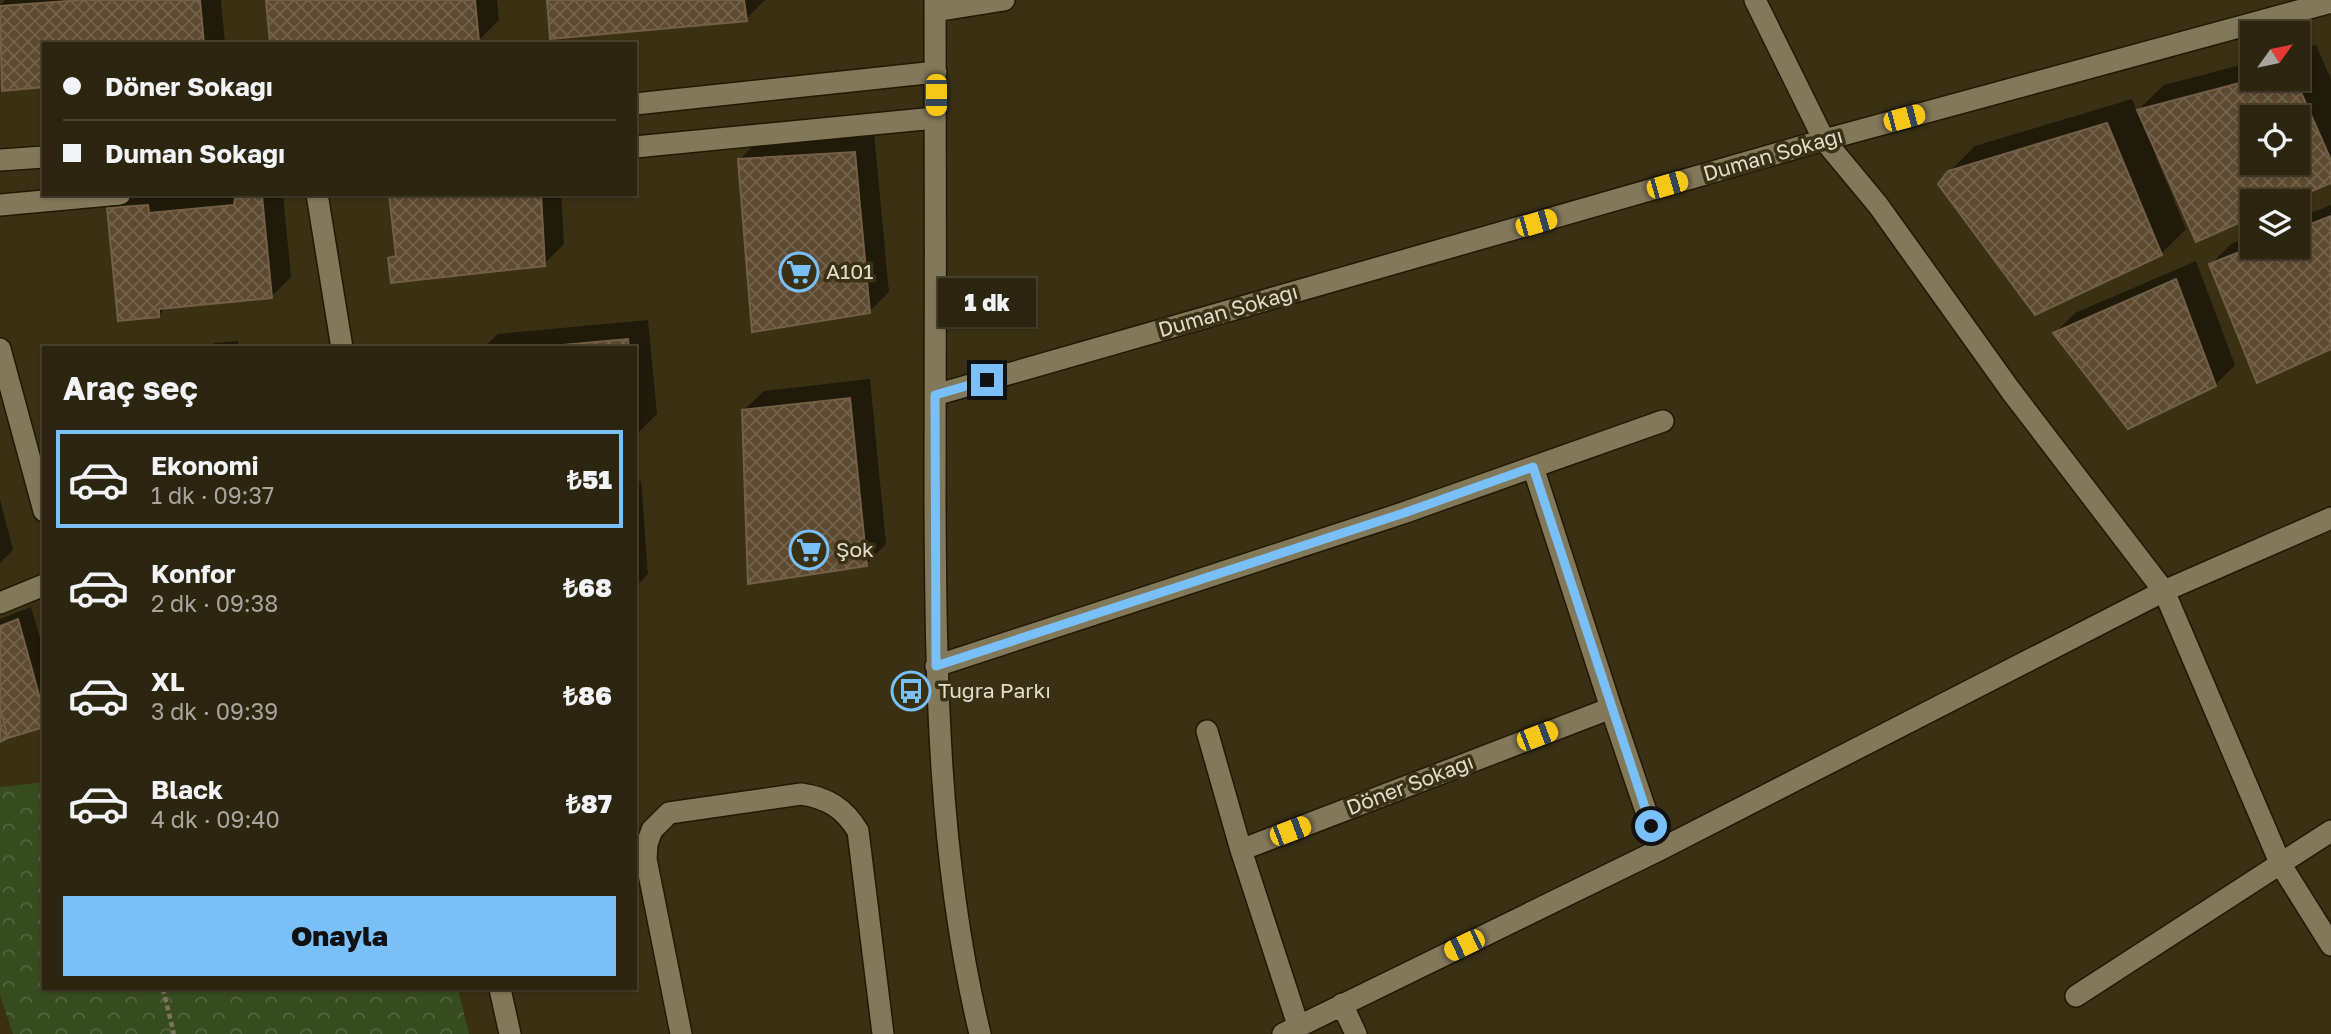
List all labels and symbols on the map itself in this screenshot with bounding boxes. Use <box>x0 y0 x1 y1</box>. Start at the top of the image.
north arrow <box>2240 21 2310 91</box>
car <box>926 74 947 116</box>
car <box>1881 102 1928 134</box>
street label: Duman Sokağı <box>1700 122 1846 186</box>
car <box>1644 169 1691 201</box>
car <box>1513 207 1560 239</box>
supermarket icon: A101 <box>778 251 820 293</box>
place label: A101 <box>826 258 873 284</box>
callout: 1 dk <box>938 278 1036 328</box>
street label: Duman Sokağı <box>1155 278 1301 342</box>
route end <box>971 364 1003 396</box>
supermarket icon: Şok <box>788 529 830 571</box>
place label: Şok <box>836 536 874 562</box>
bus stop icon: Tuğra Parkı <box>890 670 932 712</box>
place label: Tuğra Parkı <box>938 677 1051 703</box>
car <box>1514 719 1561 753</box>
street label: Döner Sokağı <box>1342 748 1477 820</box>
route start <box>1635 810 1667 842</box>
car <box>1267 814 1314 848</box>
car <box>1441 926 1488 964</box>

